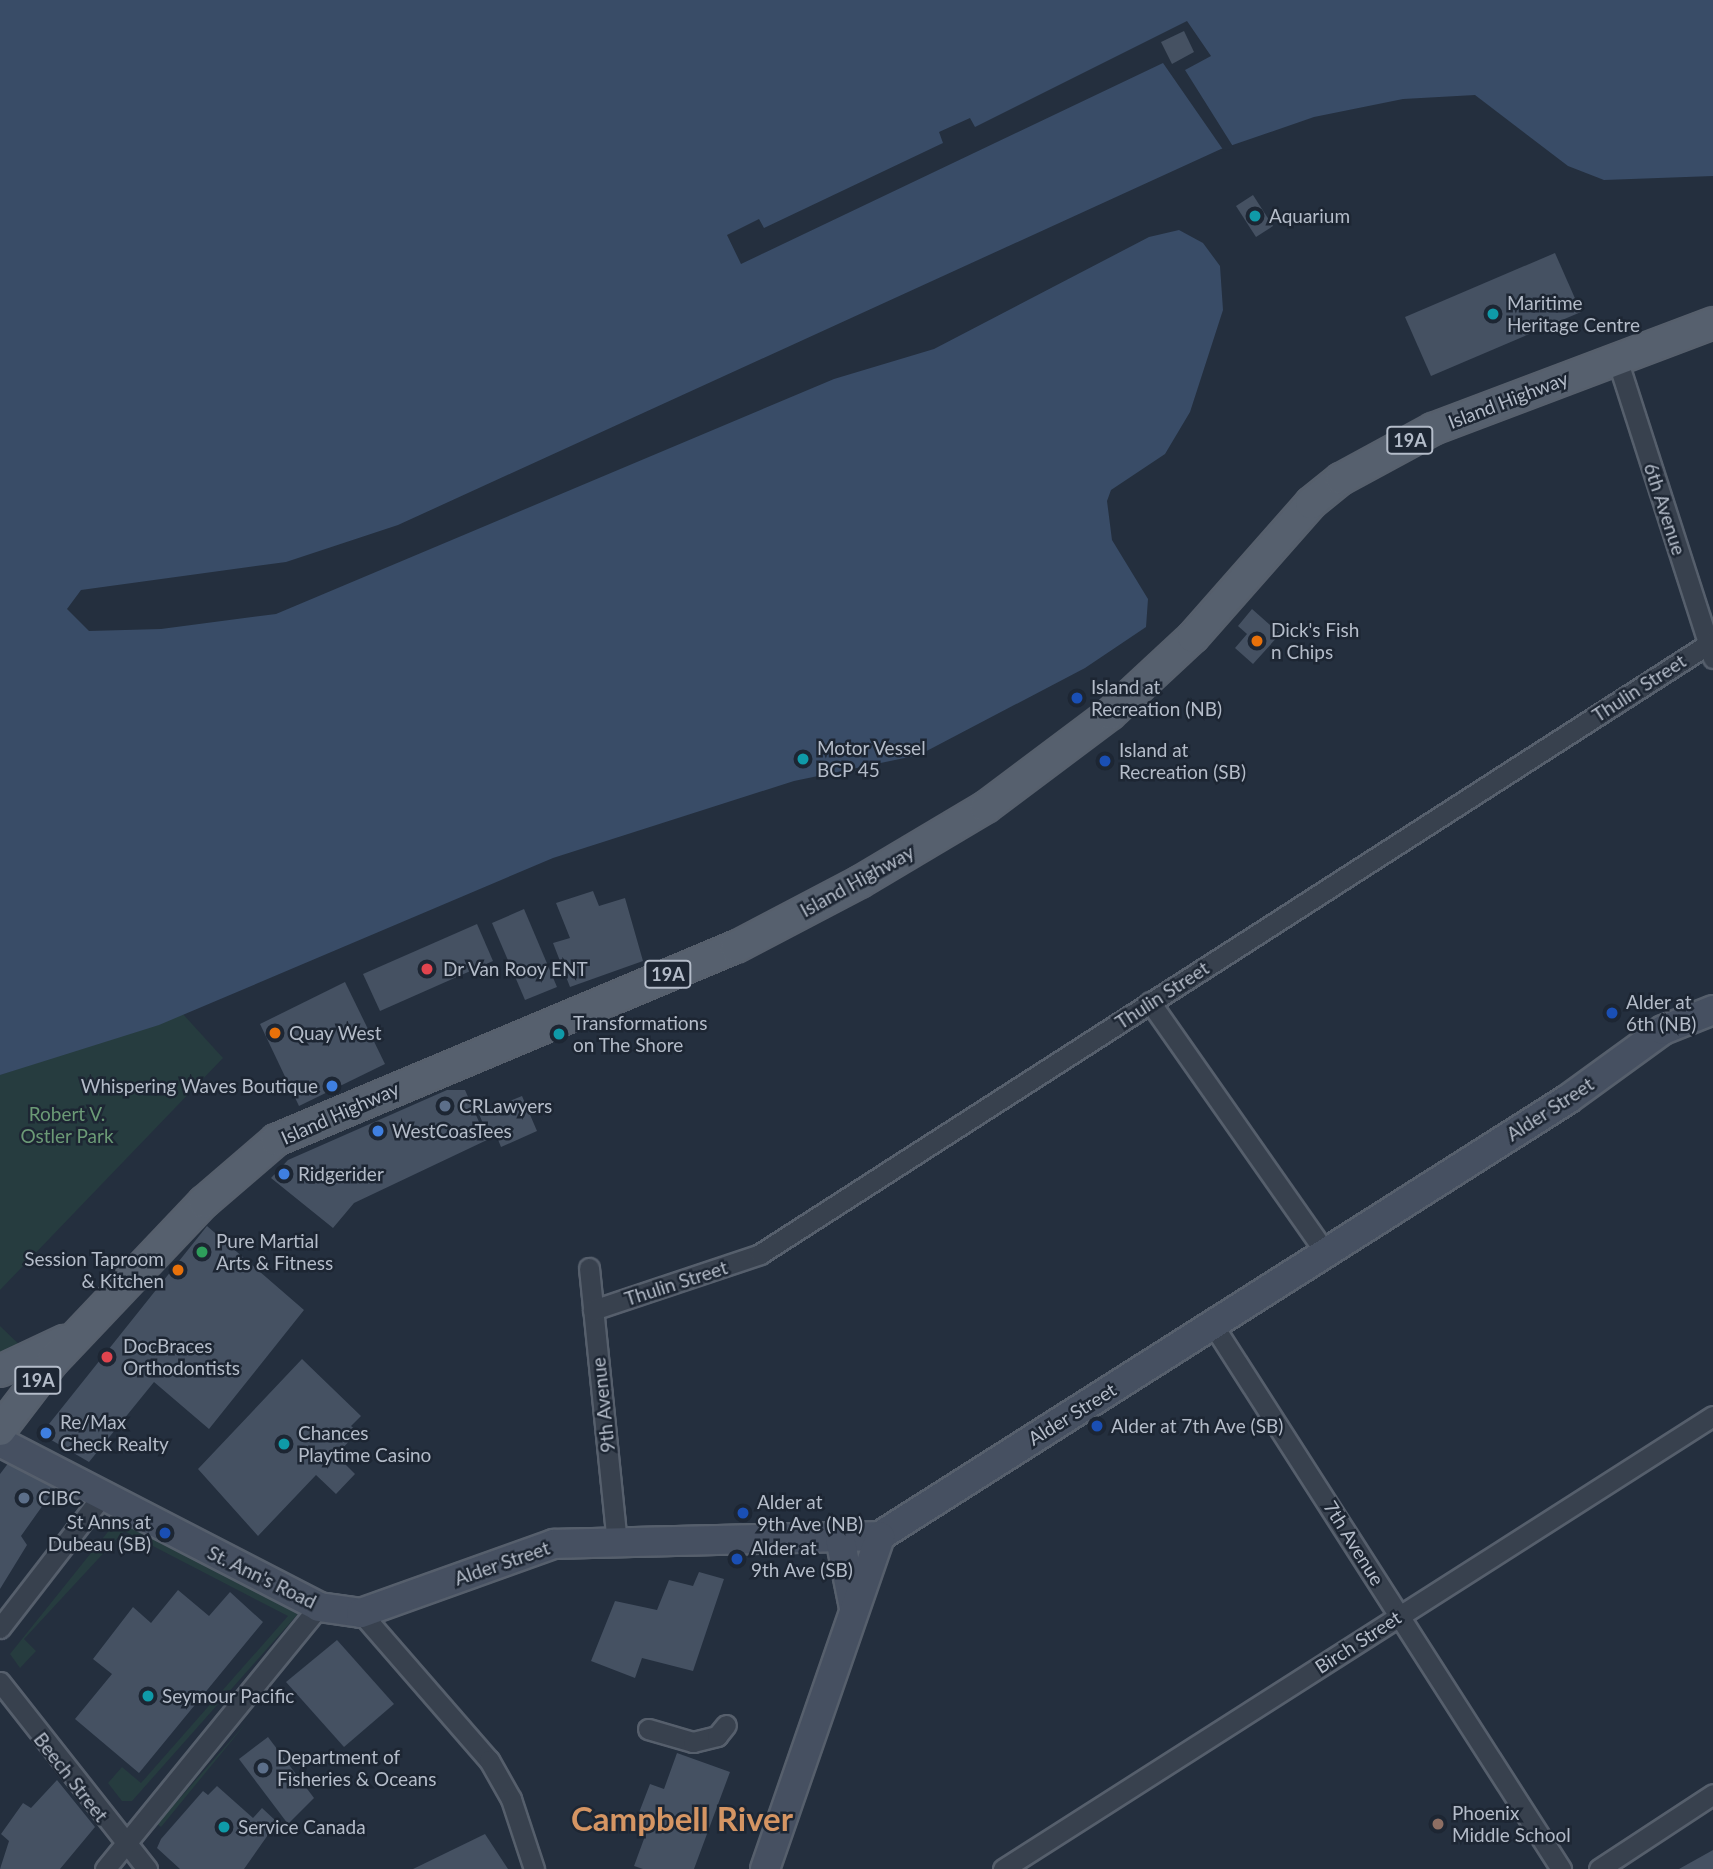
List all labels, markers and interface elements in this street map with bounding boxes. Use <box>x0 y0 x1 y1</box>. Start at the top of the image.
place label: Aquarium <box>1269 205 1350 227</box>
marker: Aquarium <box>1247 208 1263 224</box>
place label: Maritime Heritage Centre <box>1507 292 1640 336</box>
marker: Maritime Heritage Centre <box>1485 306 1501 322</box>
street label: Island Highway <box>1445 367 1571 433</box>
road number: 19A <box>1386 426 1434 454</box>
street label: 6th Avenue <box>1639 460 1691 558</box>
place label: Dick's Fish n Chips <box>1271 619 1359 663</box>
marker: Dick's Fish n Chips <box>1249 633 1265 649</box>
street label: Thulin Street <box>1588 649 1690 727</box>
place label: Island at Recreation (NB) <box>1091 676 1222 720</box>
marker: Island at Recreation (NB) <box>1069 690 1085 706</box>
place label: Motor Vessel BCP 45 <box>817 737 927 781</box>
place label: Island at Recreation (SB) <box>1119 739 1246 783</box>
marker: Motor Vessel BCP 45 <box>795 751 811 767</box>
marker: Island at Recreation (SB) <box>1097 753 1113 769</box>
street label: Island Highway <box>796 840 918 922</box>
street label: Thulin Street <box>1111 956 1213 1034</box>
place label: Dr Van Rooy ENT <box>443 958 589 980</box>
marker: Dr Van Rooy ENT <box>417 959 437 979</box>
road number: 19A <box>644 959 692 988</box>
place label: Alder at 6th (NB) <box>1626 991 1696 1035</box>
marker: Alder at 6th (NB) <box>1604 1005 1620 1021</box>
place label: Transformations on The Shore <box>573 1012 707 1056</box>
place label: Quay West <box>289 1022 382 1044</box>
marker: Quay West <box>267 1025 283 1041</box>
marker: Transformations on The Shore <box>551 1026 567 1042</box>
street label: Alder Street <box>1502 1072 1598 1146</box>
place label: Whispering Waves Boutique <box>81 1075 318 1097</box>
street label: Island Highway <box>278 1077 402 1149</box>
marker: Whispering Waves Boutique <box>324 1078 340 1094</box>
place label: CRLawyers <box>459 1095 552 1117</box>
marker: CRLawyers <box>437 1098 453 1114</box>
park label: Robert V. Ostler Park <box>20 1103 114 1147</box>
place label: WestCoasTees <box>392 1120 512 1142</box>
marker: WestCoasTees <box>370 1123 386 1139</box>
place label: Ridgerider <box>298 1163 384 1185</box>
marker: Ridgerider <box>276 1166 292 1182</box>
place label: Pure Martial Arts & Fitness <box>216 1230 333 1274</box>
marker: Pure Martial Arts & Fitness <box>194 1244 210 1260</box>
place label: Session Taproom & Kitchen <box>24 1248 164 1292</box>
street label: Thulin Street <box>622 1256 730 1310</box>
marker: Session Taproom & Kitchen <box>170 1262 186 1278</box>
place label: DocBraces Orthodontists <box>123 1335 240 1379</box>
marker: DocBraces Orthodontists <box>97 1347 117 1367</box>
street label: 9th Avenue <box>587 1356 619 1454</box>
road number: 19A <box>14 1366 62 1394</box>
street label: Alder Street <box>1024 1378 1120 1450</box>
place label: Re/Max Check Realty <box>60 1411 169 1455</box>
place label: Alder at 7th Ave (SB) <box>1111 1415 1284 1437</box>
marker: Alder at 7th Ave (SB) <box>1089 1418 1105 1434</box>
place label: Chances Playtime Casino <box>298 1422 431 1466</box>
marker: Re/Max Check Realty <box>38 1425 54 1441</box>
marker: Chances Playtime Casino <box>276 1436 292 1452</box>
place label: CIBC <box>38 1487 81 1509</box>
marker: CIBC <box>16 1490 32 1506</box>
place label: Alder at 9th Ave (NB) <box>757 1491 864 1535</box>
street label: 7th Avenue <box>1319 1496 1389 1590</box>
marker: Alder at 9th Ave (NB) <box>735 1505 751 1521</box>
place label: St Anns at Dubeau (SB) <box>48 1511 151 1555</box>
marker: St Anns at Dubeau (SB) <box>157 1525 173 1541</box>
street label: Alder Street <box>451 1536 553 1590</box>
place label: Alder at 9th Ave (SB) <box>751 1537 854 1581</box>
street label: St. Ann's Road <box>204 1541 320 1613</box>
marker: Alder at 9th Ave (SB) <box>729 1551 745 1567</box>
street label: Birch Street <box>1311 1606 1405 1678</box>
place label: Seymour Pacific <box>162 1685 295 1707</box>
marker: Seymour Pacific <box>140 1688 156 1704</box>
street label: Beech Street <box>29 1728 113 1826</box>
place label: Department of Fisheries & Oceans <box>277 1746 436 1790</box>
marker: Department of Fisheries & Oceans <box>255 1760 271 1776</box>
district label: Campbell River <box>571 1799 793 1839</box>
place label: Phoenix Middle School <box>1452 1802 1571 1846</box>
place label: Service Canada <box>238 1816 366 1838</box>
marker: Phoenix Middle School <box>1430 1816 1446 1832</box>
marker: Service Canada <box>216 1819 232 1835</box>

